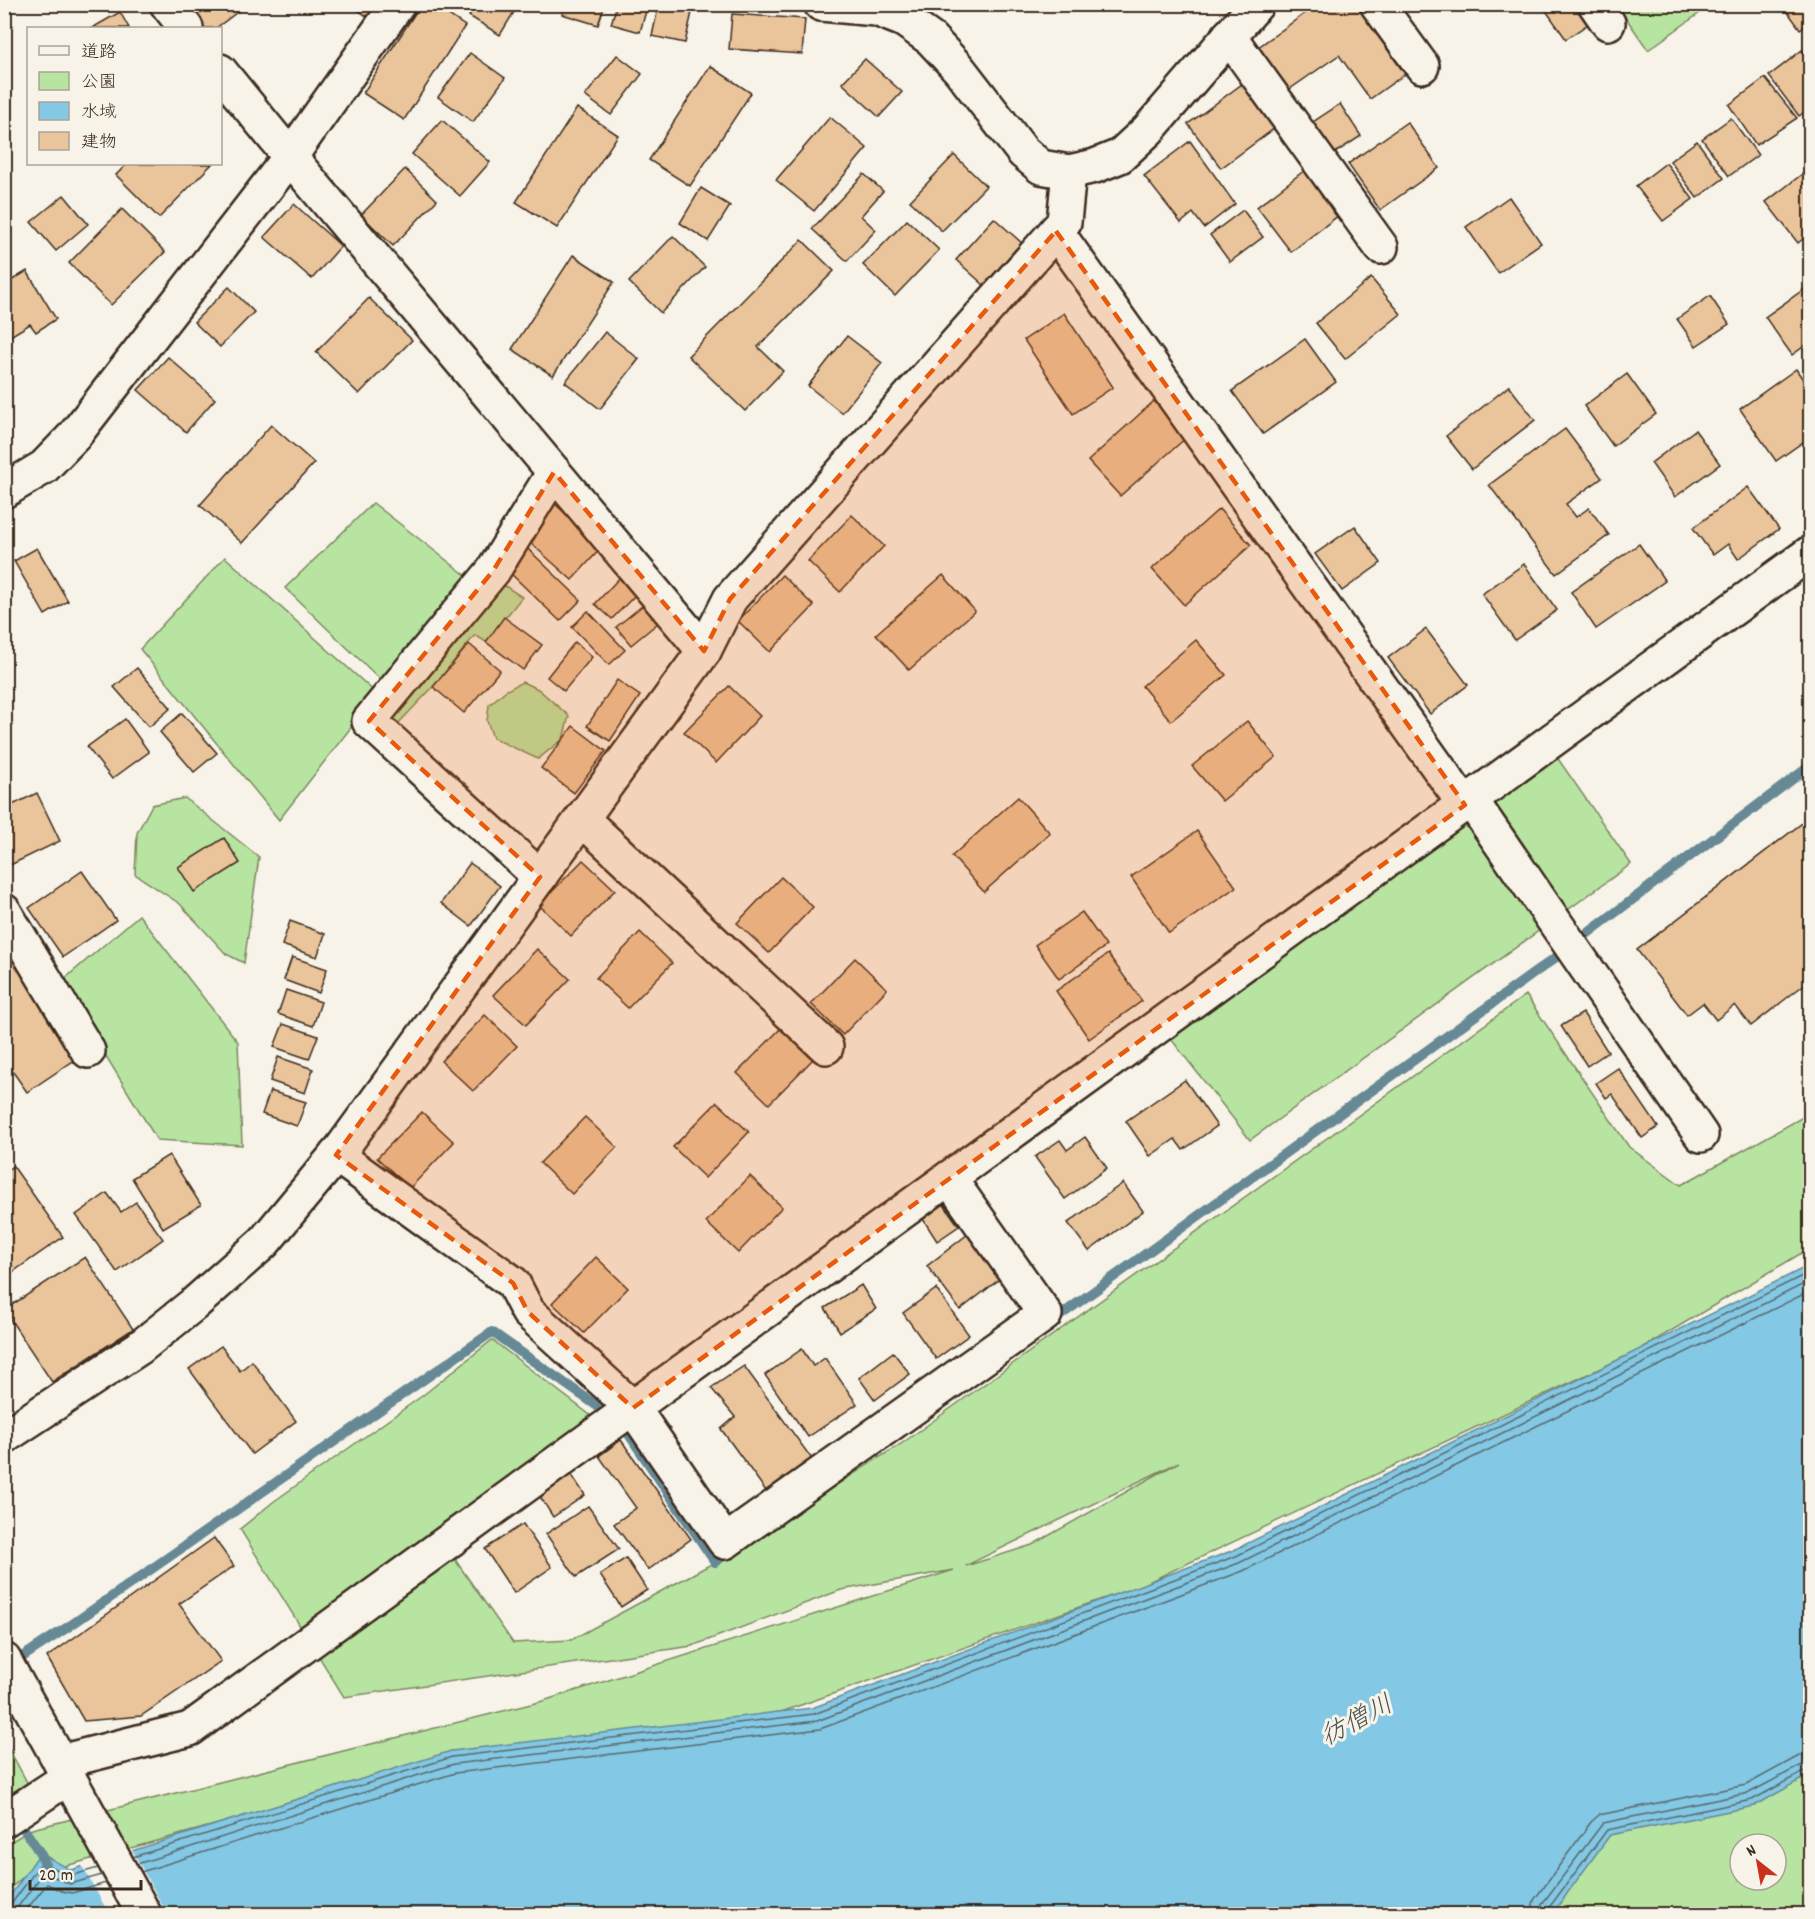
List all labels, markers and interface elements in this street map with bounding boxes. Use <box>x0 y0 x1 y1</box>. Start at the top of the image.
legend <box>27 27 222 165</box>
text: 道路 <box>81 41 117 66</box>
text: 公園 <box>81 71 117 96</box>
text: 水域 <box>81 101 117 126</box>
text: 建物 <box>81 131 117 156</box>
water label: 彷僧川 <box>1315 1687 1401 1757</box>
north arrow <box>1728 1832 1788 1892</box>
text: N <box>1742 1839 1761 1863</box>
scale bar <box>30 1853 141 1891</box>
text: 20 m <box>39 1864 73 1889</box>

